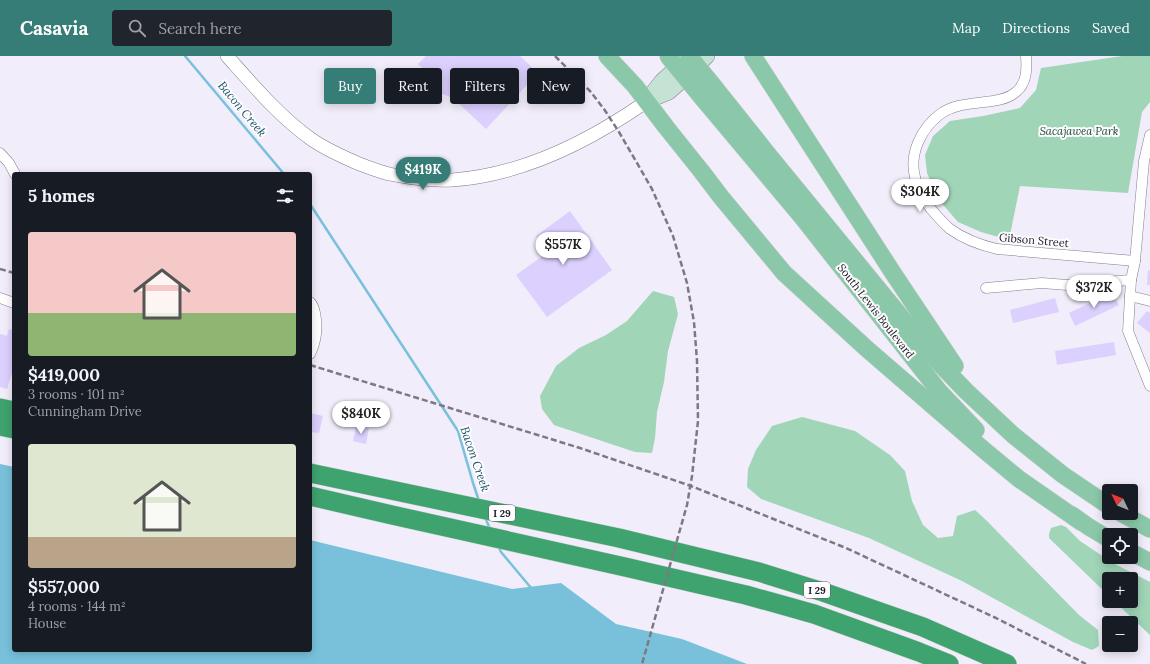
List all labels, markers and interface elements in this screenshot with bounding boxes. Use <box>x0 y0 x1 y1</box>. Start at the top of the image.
search box <box>112 10 392 46</box>
text: Casavia <box>20 16 88 40</box>
icon: search <box>126 17 148 39</box>
text: Search here <box>158 19 242 38</box>
text: Map <box>952 19 980 37</box>
text: Directions <box>1002 19 1070 37</box>
text: Saved <box>1092 19 1130 37</box>
chip: Buy <box>324 68 376 104</box>
chip: Rent <box>384 68 442 104</box>
chip: Filters <box>450 68 519 104</box>
chip: New <box>527 68 585 104</box>
water label: Bacon Creek <box>215 78 270 139</box>
park label: Sacajawea Park <box>1040 124 1119 138</box>
pin: $419K <box>395 157 451 191</box>
text: $419K <box>405 161 441 178</box>
pin: $304K <box>892 179 948 213</box>
text: $304K <box>900 183 940 200</box>
text: 5 homes <box>28 185 95 207</box>
icon: filters <box>274 185 296 207</box>
street label: Gibson Street <box>998 230 1070 250</box>
pin: $557K <box>535 232 591 266</box>
text: $557K <box>544 236 582 253</box>
icon: home <box>126 258 198 330</box>
street label: South Lewis Boulevard <box>835 261 918 361</box>
pin: $372K <box>1066 275 1122 309</box>
text: $372K <box>1075 279 1113 296</box>
text: $419,000 <box>28 364 100 386</box>
text: 3 rooms · 101 m² <box>28 386 125 403</box>
pin: $840K <box>333 401 389 435</box>
text: Cunningham Drive <box>28 403 142 420</box>
text: $840K <box>341 405 381 422</box>
water label: Bacon Creek <box>457 424 494 493</box>
icon: home <box>126 470 198 542</box>
north arrow <box>1102 484 1138 520</box>
map controls <box>1102 484 1138 652</box>
road number: I 29 <box>489 505 515 521</box>
button: locate <box>1102 528 1138 564</box>
button: + <box>1102 572 1138 608</box>
text: $557,000 <box>28 576 100 598</box>
road number: I 29 <box>804 582 830 598</box>
text: 4 rooms · 144 m² <box>28 598 126 615</box>
text: House <box>28 615 66 632</box>
button: − <box>1102 616 1138 652</box>

